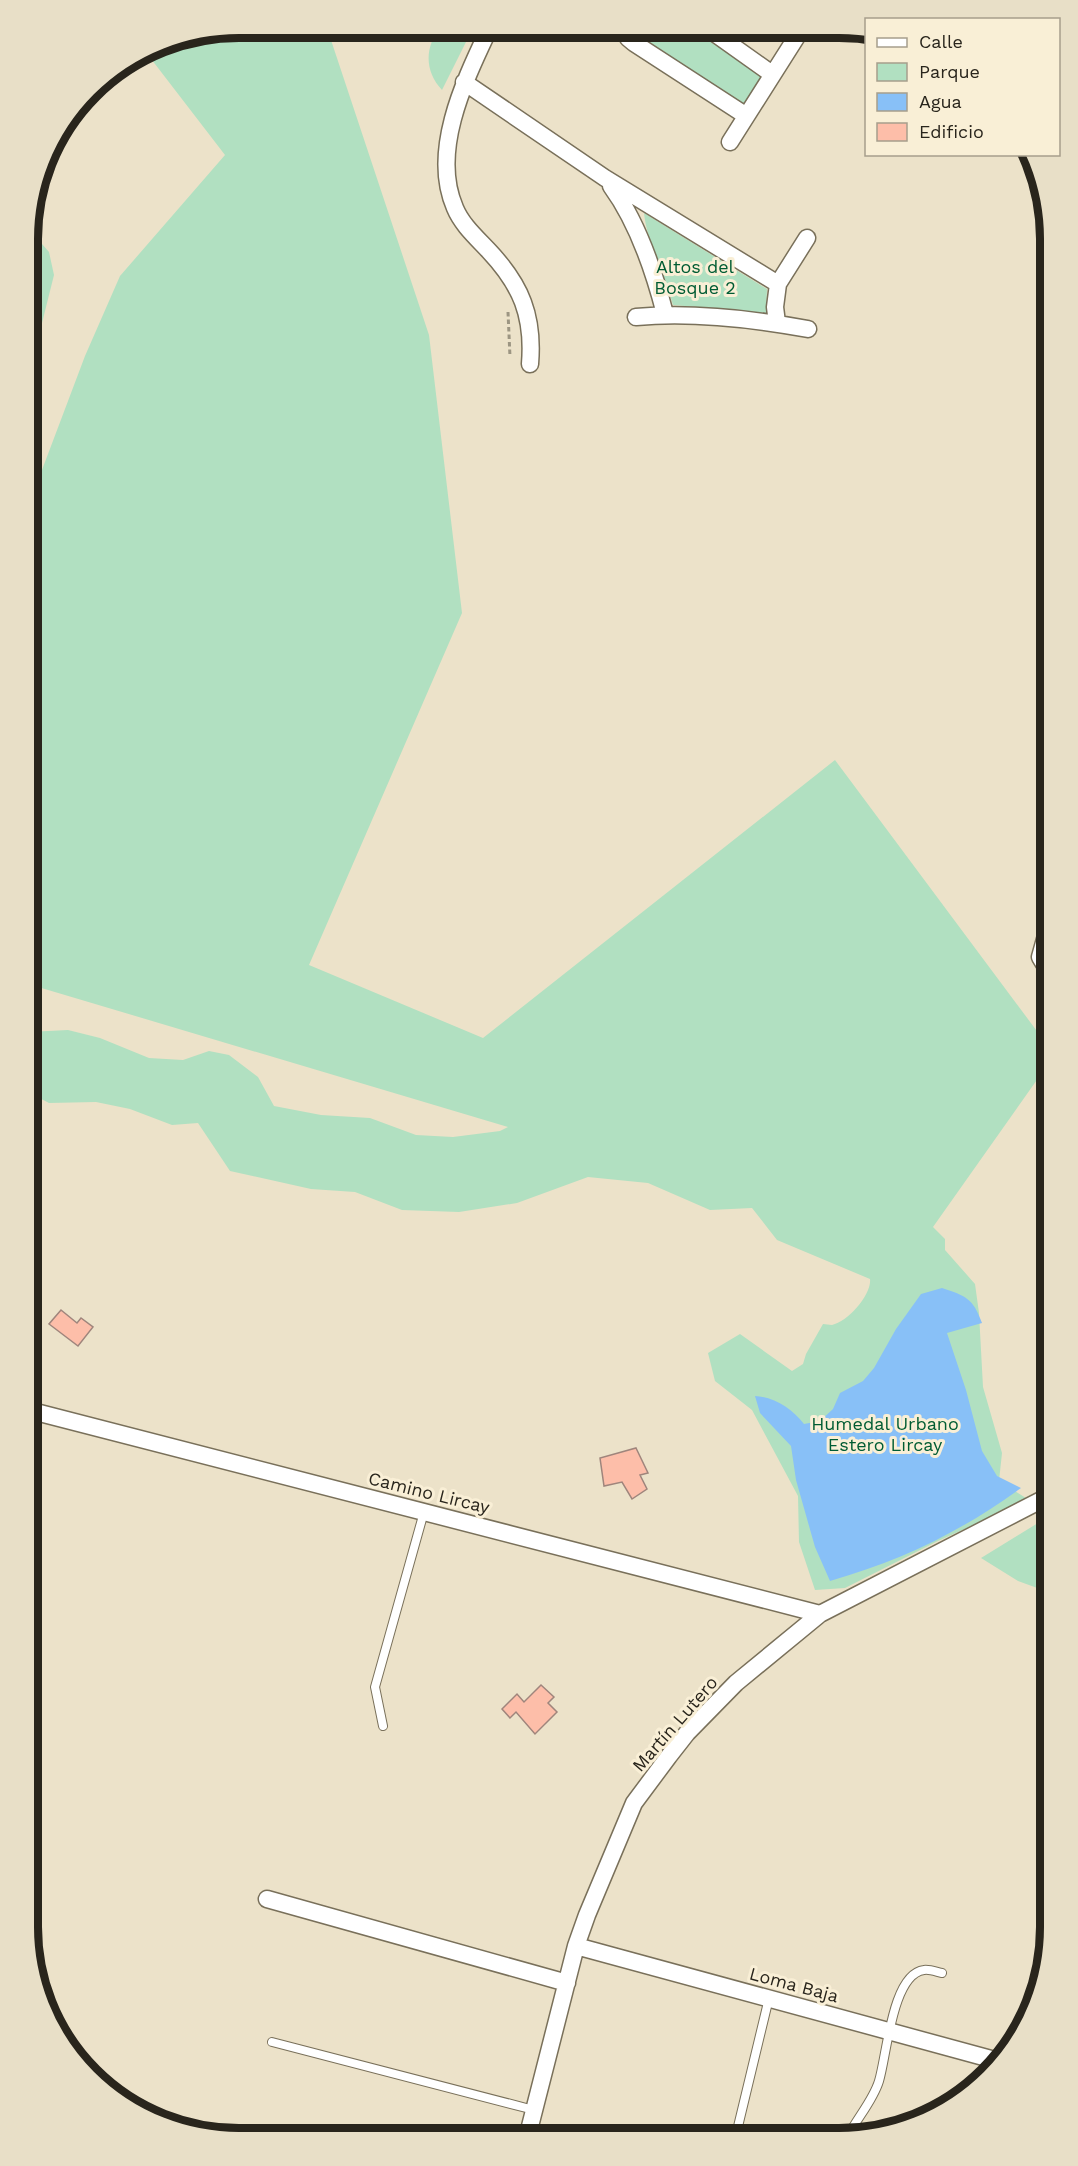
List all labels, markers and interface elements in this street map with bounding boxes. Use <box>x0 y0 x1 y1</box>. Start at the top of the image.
legend <box>865 18 1060 156</box>
text: Calle <box>919 31 963 52</box>
text: Parque <box>919 61 980 82</box>
text: Agua <box>919 91 962 112</box>
text: Edificio <box>919 121 984 142</box>
park label: Altos del Bosque 2 <box>654 256 736 298</box>
park label: Humedal Urbano Estero Lircay <box>811 1413 959 1455</box>
street label: Camino Lircay <box>366 1467 493 1518</box>
street label: Martín Lutero <box>628 1672 722 1776</box>
street label: Loma Baja <box>747 1963 841 2006</box>

